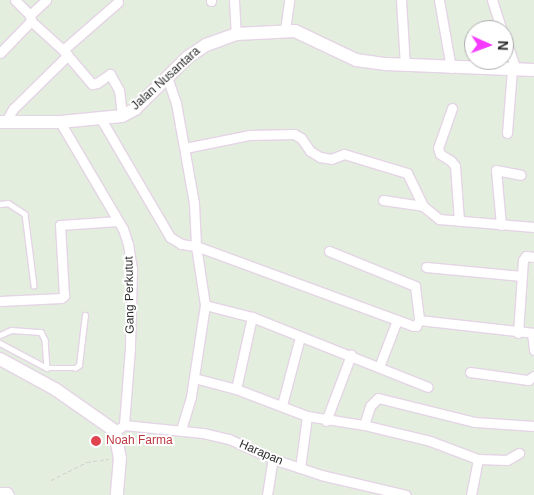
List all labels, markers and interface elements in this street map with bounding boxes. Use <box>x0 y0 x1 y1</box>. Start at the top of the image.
north arrow <box>464 20 514 70</box>
text: N <box>495 40 511 51</box>
street label: Jalan Nusantara <box>129 44 203 114</box>
street label: Gang Perkutut <box>122 256 138 334</box>
place label: Noah Farma <box>106 434 173 448</box>
marker: Noah Farma <box>90 435 102 447</box>
street label: Harapan <box>237 437 285 469</box>

